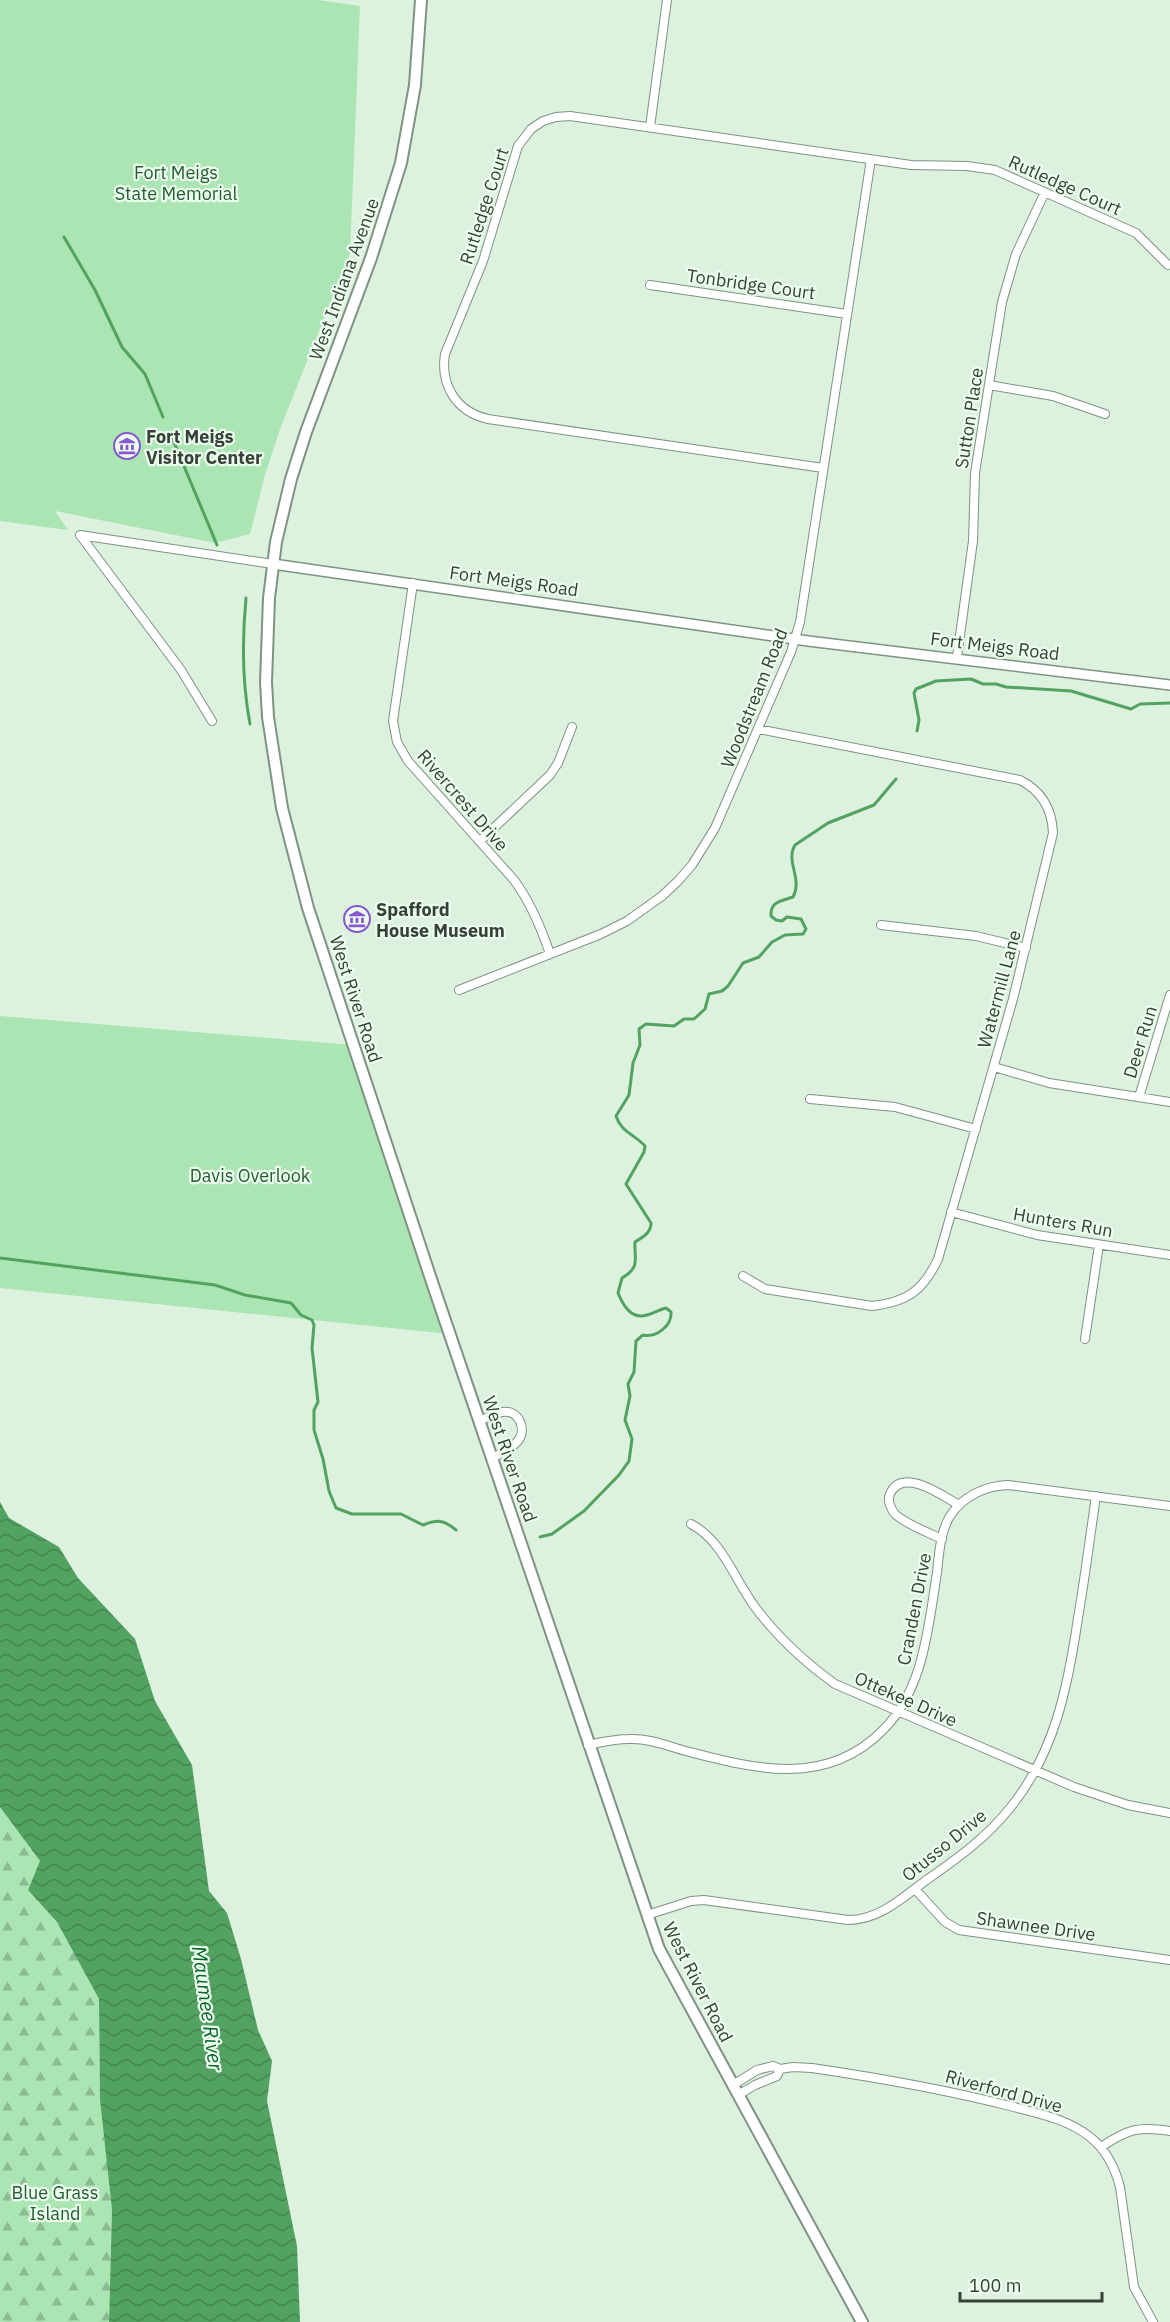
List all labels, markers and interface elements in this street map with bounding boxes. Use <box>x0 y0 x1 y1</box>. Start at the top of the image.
street label: Rutledge Court <box>454 145 514 267</box>
street label: Rutledge Court <box>1005 150 1125 220</box>
park label: Fort Meigs State Memorial <box>115 161 237 205</box>
street label: West Indiana Avenue <box>304 195 384 363</box>
street label: Tonbridge Court <box>685 264 817 304</box>
street label: Sutton Place <box>950 366 988 470</box>
place label: Fort Meigs Visitor Center <box>146 425 262 469</box>
museum icon: Fort Meigs Visitor Center <box>112 431 142 461</box>
street label: Fort Meigs Road <box>448 561 580 601</box>
street label: Woodstream Road <box>715 625 793 771</box>
street label: Fort Meigs Road <box>929 627 1061 665</box>
street label: Rivercrest Drive <box>412 744 514 856</box>
place label: Spafford House Museum <box>376 898 505 942</box>
museum icon: Spafford House Museum <box>342 904 372 934</box>
street label: Watermill Lane <box>972 927 1026 1050</box>
street label: West River Road <box>325 933 387 1065</box>
street label: Deer Run <box>1118 1003 1162 1081</box>
park label: Davis Overlook <box>190 1164 311 1187</box>
street label: Hunters Run <box>1011 1202 1115 1242</box>
street label: West River Road <box>478 1393 542 1525</box>
street label: Cranden Drive <box>892 1551 936 1667</box>
street label: Ottekee Drive <box>851 1666 961 1732</box>
street label: Otusso Drive <box>897 1804 991 1886</box>
street label: Shawnee Drive <box>975 1906 1097 1946</box>
street label: West River Road <box>658 1918 738 2046</box>
water label: Maumee River <box>186 1944 230 2073</box>
street label: Riverford Drive <box>943 2064 1065 2118</box>
park label: Blue Grass Island <box>11 2181 99 2225</box>
scale bar <box>960 2265 1102 2303</box>
text: 100 m <box>969 2274 1021 2297</box>

